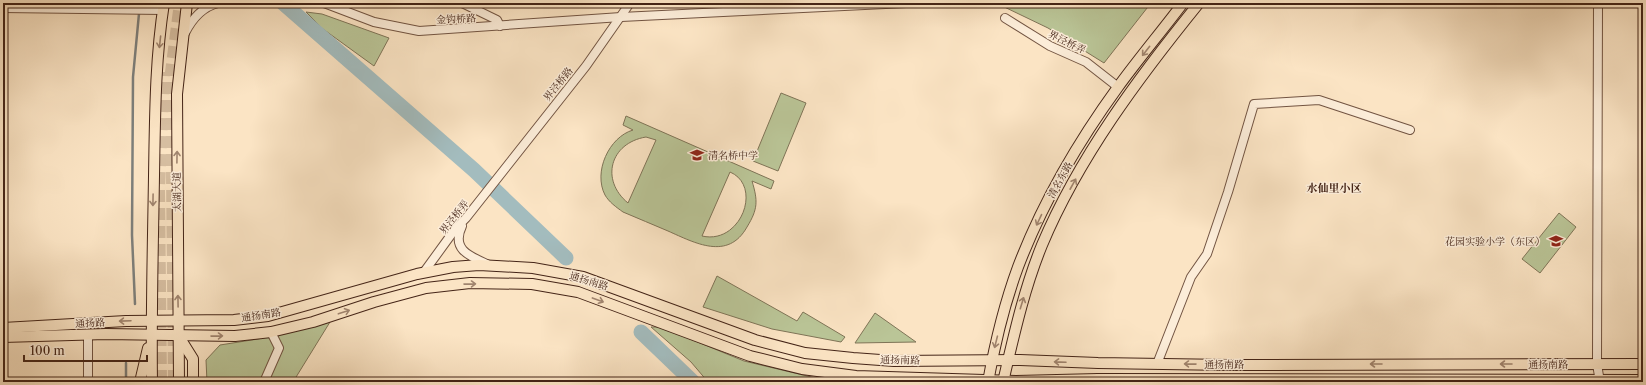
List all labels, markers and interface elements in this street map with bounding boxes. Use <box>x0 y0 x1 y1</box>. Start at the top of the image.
street label: 金钩桥路 <box>436 11 476 27</box>
street label: 界泾桥弄 <box>1046 27 1088 57</box>
one-way arrow <box>156 35 164 48</box>
one-way arrow <box>1142 46 1150 57</box>
street label: 界泾桥路 <box>540 64 576 104</box>
school or university icon: 清名桥中学 <box>689 147 705 163</box>
place label: 清名桥中学 <box>708 149 758 162</box>
one-way arrow <box>173 151 180 164</box>
street label: 清名东路 <box>1045 159 1075 201</box>
street label: 太湖大道 <box>170 172 184 212</box>
one-way arrow <box>1069 178 1077 190</box>
district label: 水仙里小区 <box>1307 181 1362 195</box>
one-way arrow <box>149 193 157 206</box>
street label: 界泾桥弄 <box>436 197 472 237</box>
one-way arrow <box>1035 213 1042 225</box>
school or university icon: 花园实验小学（东区） <box>1548 233 1564 249</box>
place label: 花园实验小学（东区） <box>1445 235 1545 248</box>
street label: 通扬南路 <box>568 269 610 293</box>
one-way arrow <box>463 280 476 288</box>
one-way arrow <box>174 295 182 308</box>
one-way arrow <box>592 296 604 304</box>
one-way arrow <box>1019 297 1026 310</box>
street label: 通扬南路 <box>240 305 282 325</box>
one-way arrow <box>338 307 350 315</box>
street label: 通扬路 <box>75 316 105 330</box>
one-way arrow <box>119 318 132 325</box>
one-way arrow <box>210 332 223 340</box>
one-way arrow <box>991 335 999 348</box>
scale bar <box>24 337 147 363</box>
text: 100 m <box>30 343 65 358</box>
street label: 通扬南路 <box>880 353 920 367</box>
one-way arrow <box>1054 358 1067 365</box>
street label: 通扬南路 <box>1204 358 1244 371</box>
street label: 通扬南路 <box>1528 358 1568 371</box>
one-way arrow <box>1184 360 1197 368</box>
one-way arrow <box>1370 360 1383 368</box>
one-way arrow <box>1500 360 1513 368</box>

